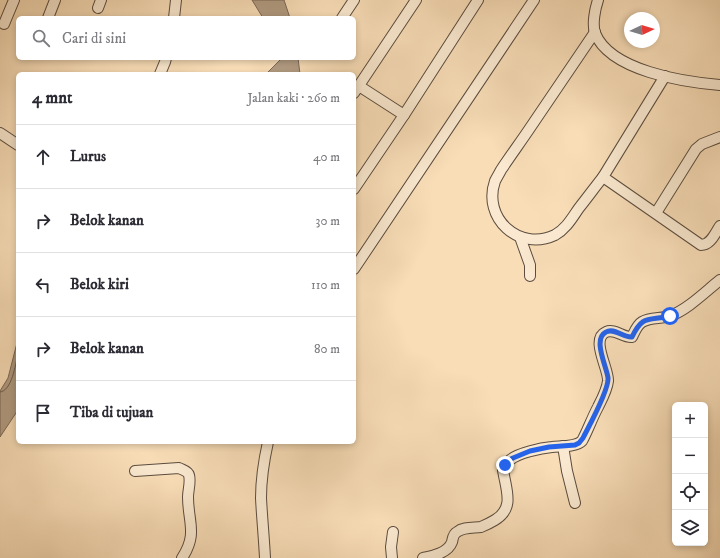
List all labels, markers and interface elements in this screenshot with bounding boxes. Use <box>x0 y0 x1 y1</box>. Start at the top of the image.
north arrow <box>624 12 660 48</box>
search box <box>16 16 356 60</box>
icon: search <box>30 27 52 49</box>
text: Cari di sini <box>62 29 126 48</box>
text: 4 mnt <box>32 87 72 109</box>
text: Jalan kaki · 260 m <box>247 90 340 106</box>
icon: ahead <box>32 146 54 168</box>
text: Lurus <box>70 147 106 166</box>
text: 40 m <box>313 149 340 165</box>
icon: right <box>32 210 54 232</box>
text: Belok kanan <box>70 211 144 230</box>
text: 30 m <box>316 213 340 229</box>
icon: left <box>32 274 54 296</box>
text: Belok kiri <box>70 275 129 294</box>
text: 110 m <box>311 277 340 293</box>
route start <box>661 307 679 325</box>
icon: right <box>32 338 54 360</box>
text: Belok kanan <box>70 339 144 358</box>
text: 80 m <box>314 341 340 357</box>
icon: arrive <box>32 402 54 424</box>
map controls <box>672 402 708 546</box>
button: + <box>672 402 708 438</box>
text: Tiba di tujuan <box>70 403 153 422</box>
button: − <box>672 438 708 474</box>
route end <box>496 456 514 474</box>
button: locate <box>672 474 708 510</box>
button: layers <box>672 510 708 546</box>

